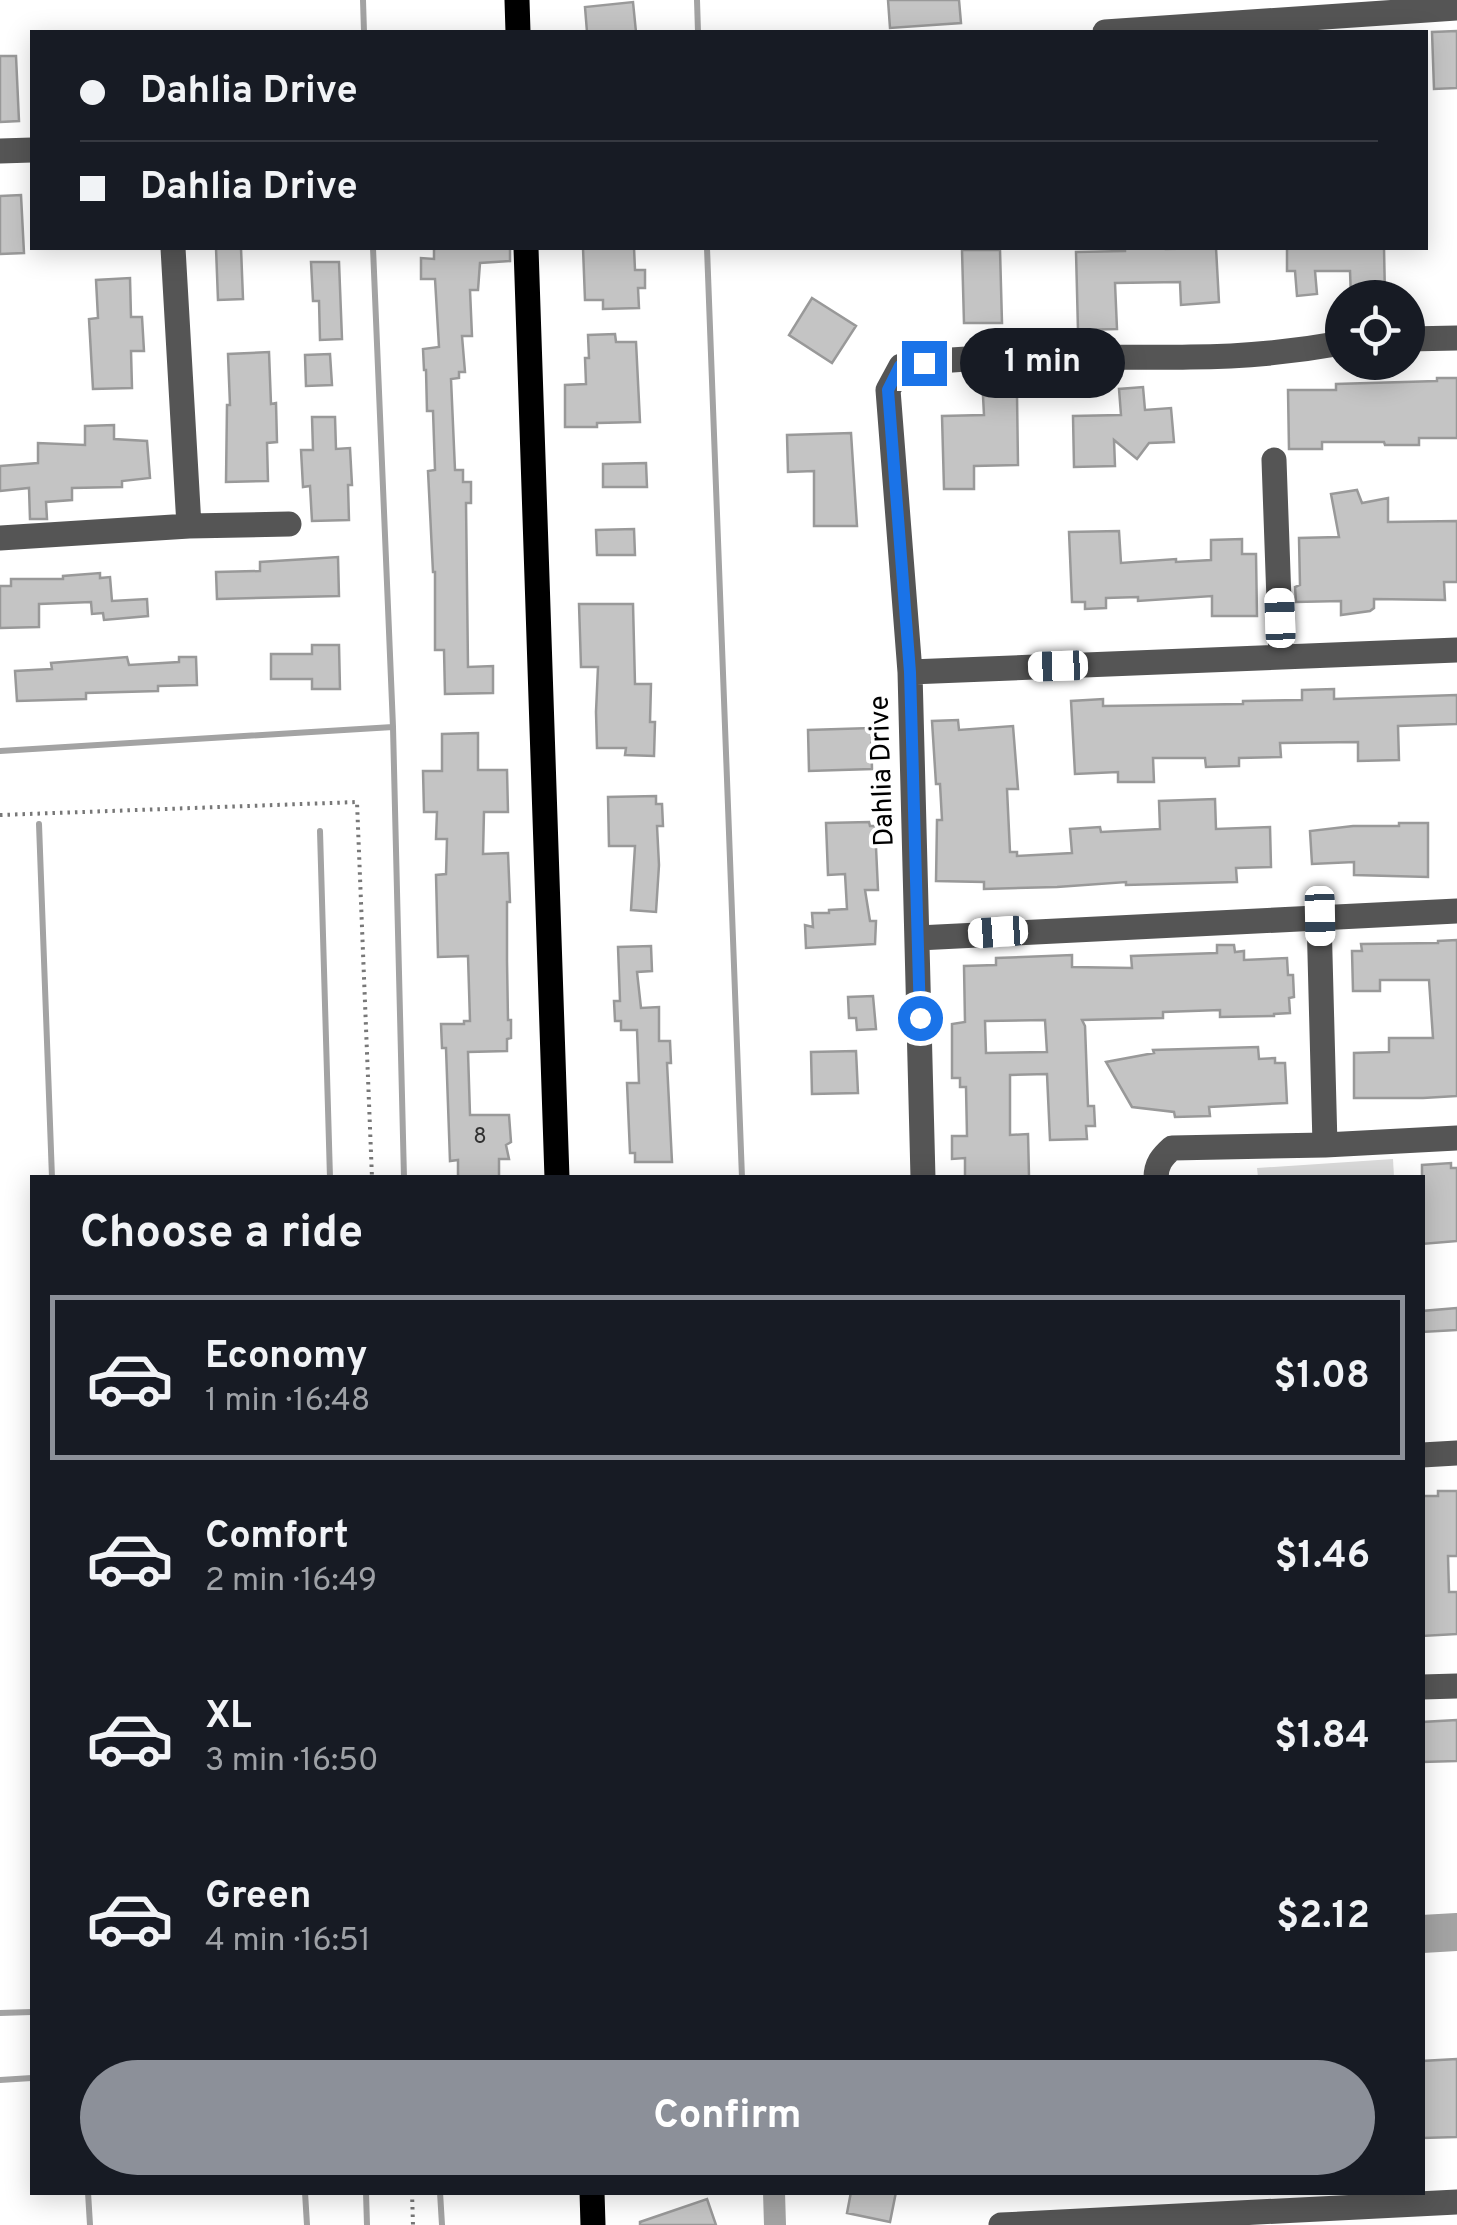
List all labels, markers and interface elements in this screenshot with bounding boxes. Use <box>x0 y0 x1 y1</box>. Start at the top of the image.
text: Dahlia Drive <box>140 68 358 117</box>
text: Dahlia Drive <box>140 164 358 213</box>
map controls <box>1325 280 1425 380</box>
button: locate <box>1325 280 1425 380</box>
callout: 1 min <box>959 328 1124 398</box>
route end <box>902 341 947 386</box>
text: 1 min <box>1004 343 1081 383</box>
car <box>1264 587 1296 649</box>
car <box>1027 650 1089 682</box>
street label: Dahlia Drive <box>862 695 904 847</box>
car <box>1304 886 1336 946</box>
car <box>967 915 1029 949</box>
route start <box>898 996 943 1041</box>
house number: 8 <box>473 1124 487 1151</box>
text: Choose a ride <box>80 1206 363 1263</box>
icon: car <box>85 1333 175 1423</box>
text: Economy <box>205 1333 367 1382</box>
text: $1.08 <box>1274 1353 1370 1402</box>
text: 1 min · 16:48 <box>205 1382 370 1422</box>
icon: car <box>85 1513 175 1603</box>
text: Comfort <box>205 1513 349 1562</box>
text: $1.46 <box>1275 1533 1370 1582</box>
text: 2 min · 16:49 <box>205 1562 377 1602</box>
icon: car <box>85 1693 175 1783</box>
text: XL <box>205 1693 252 1742</box>
text: $1.84 <box>1274 1713 1370 1762</box>
text: 3 min · 16:50 <box>205 1742 379 1782</box>
icon: car <box>85 1873 175 1963</box>
text: Green <box>205 1873 311 1922</box>
text: $2.12 <box>1276 1893 1370 1942</box>
text: 4 min · 16:51 <box>205 1922 371 1962</box>
button: Confirm <box>80 2060 1375 2175</box>

